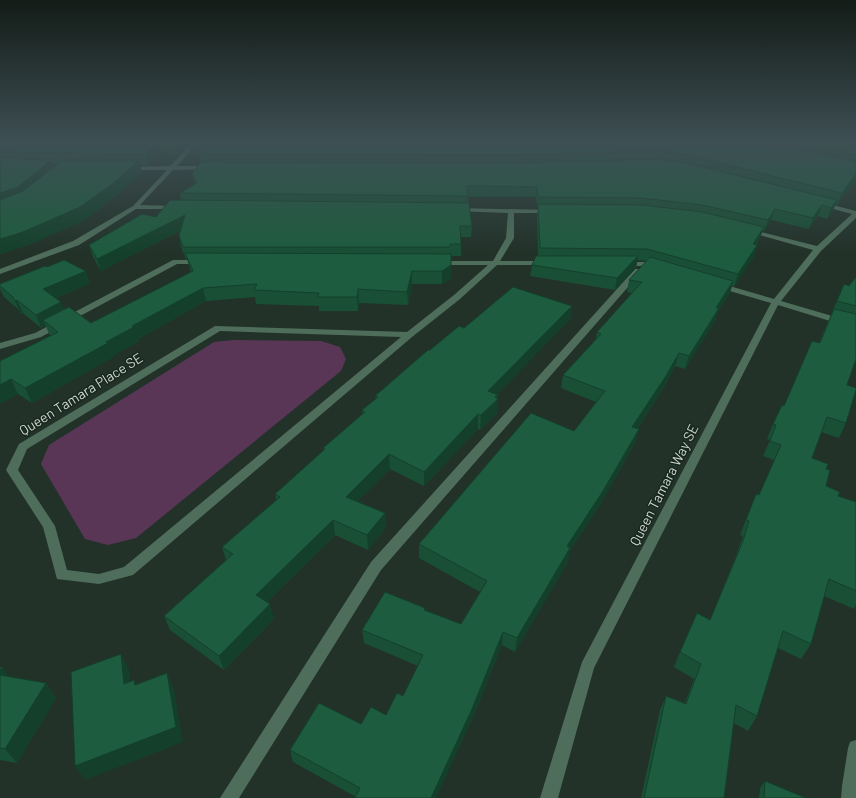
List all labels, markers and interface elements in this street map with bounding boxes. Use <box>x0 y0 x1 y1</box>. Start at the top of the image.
street label: Queen Tamara Place SE <box>16 349 146 438</box>
street label: Queen Tamara Way SE <box>626 421 702 548</box>

